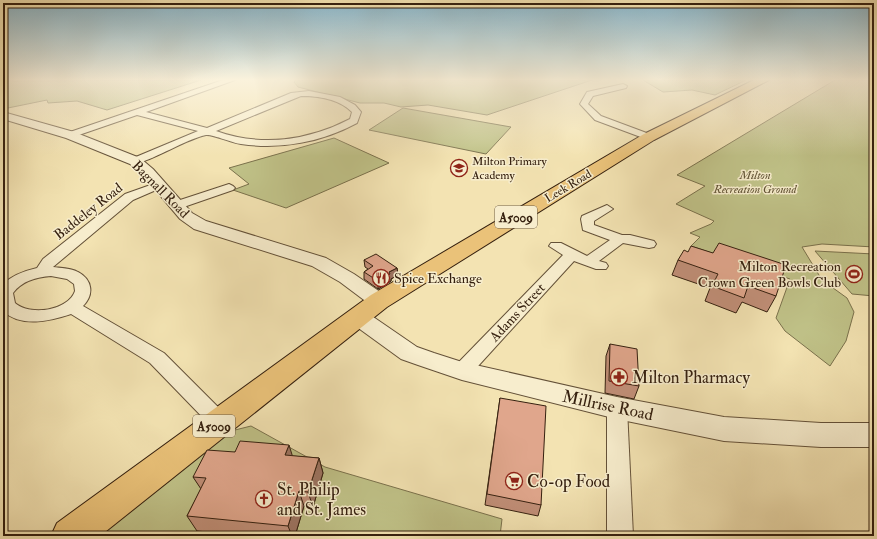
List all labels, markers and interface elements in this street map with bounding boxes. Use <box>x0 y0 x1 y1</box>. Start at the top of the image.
place label: Milton Primary Academy <box>471 154 547 183</box>
street label: Bagnall Road <box>128 157 193 222</box>
school or university icon: Milton Primary Academy <box>449 158 469 178</box>
street label: Leek Road <box>542 167 595 206</box>
park label: Milton Recreation Ground <box>712 168 798 197</box>
street label: Baddeley Road <box>51 179 127 244</box>
road number: A5009 <box>495 206 537 228</box>
place label: Milton Recreation Crown Green Bowls Club <box>698 258 841 291</box>
sports icon: Milton Recreation Crown Green Bowls Club <box>844 264 864 284</box>
restaurant icon: Spice Exchange <box>371 268 391 288</box>
place label: Spice Exchange <box>394 270 482 288</box>
street label: Adams Street <box>485 279 549 346</box>
pharmacy icon: Milton Pharmacy <box>609 367 629 387</box>
place label: Milton Pharmacy <box>632 367 750 389</box>
street label: Millrise Road <box>560 386 656 426</box>
road number: A5009 <box>193 415 235 437</box>
supermarket icon: Co-op Food <box>504 471 524 491</box>
place label: Co-op Food <box>527 471 611 493</box>
place label: St. Philip and St. James <box>277 479 366 521</box>
church icon: St. Philip and St. James <box>254 489 274 509</box>

